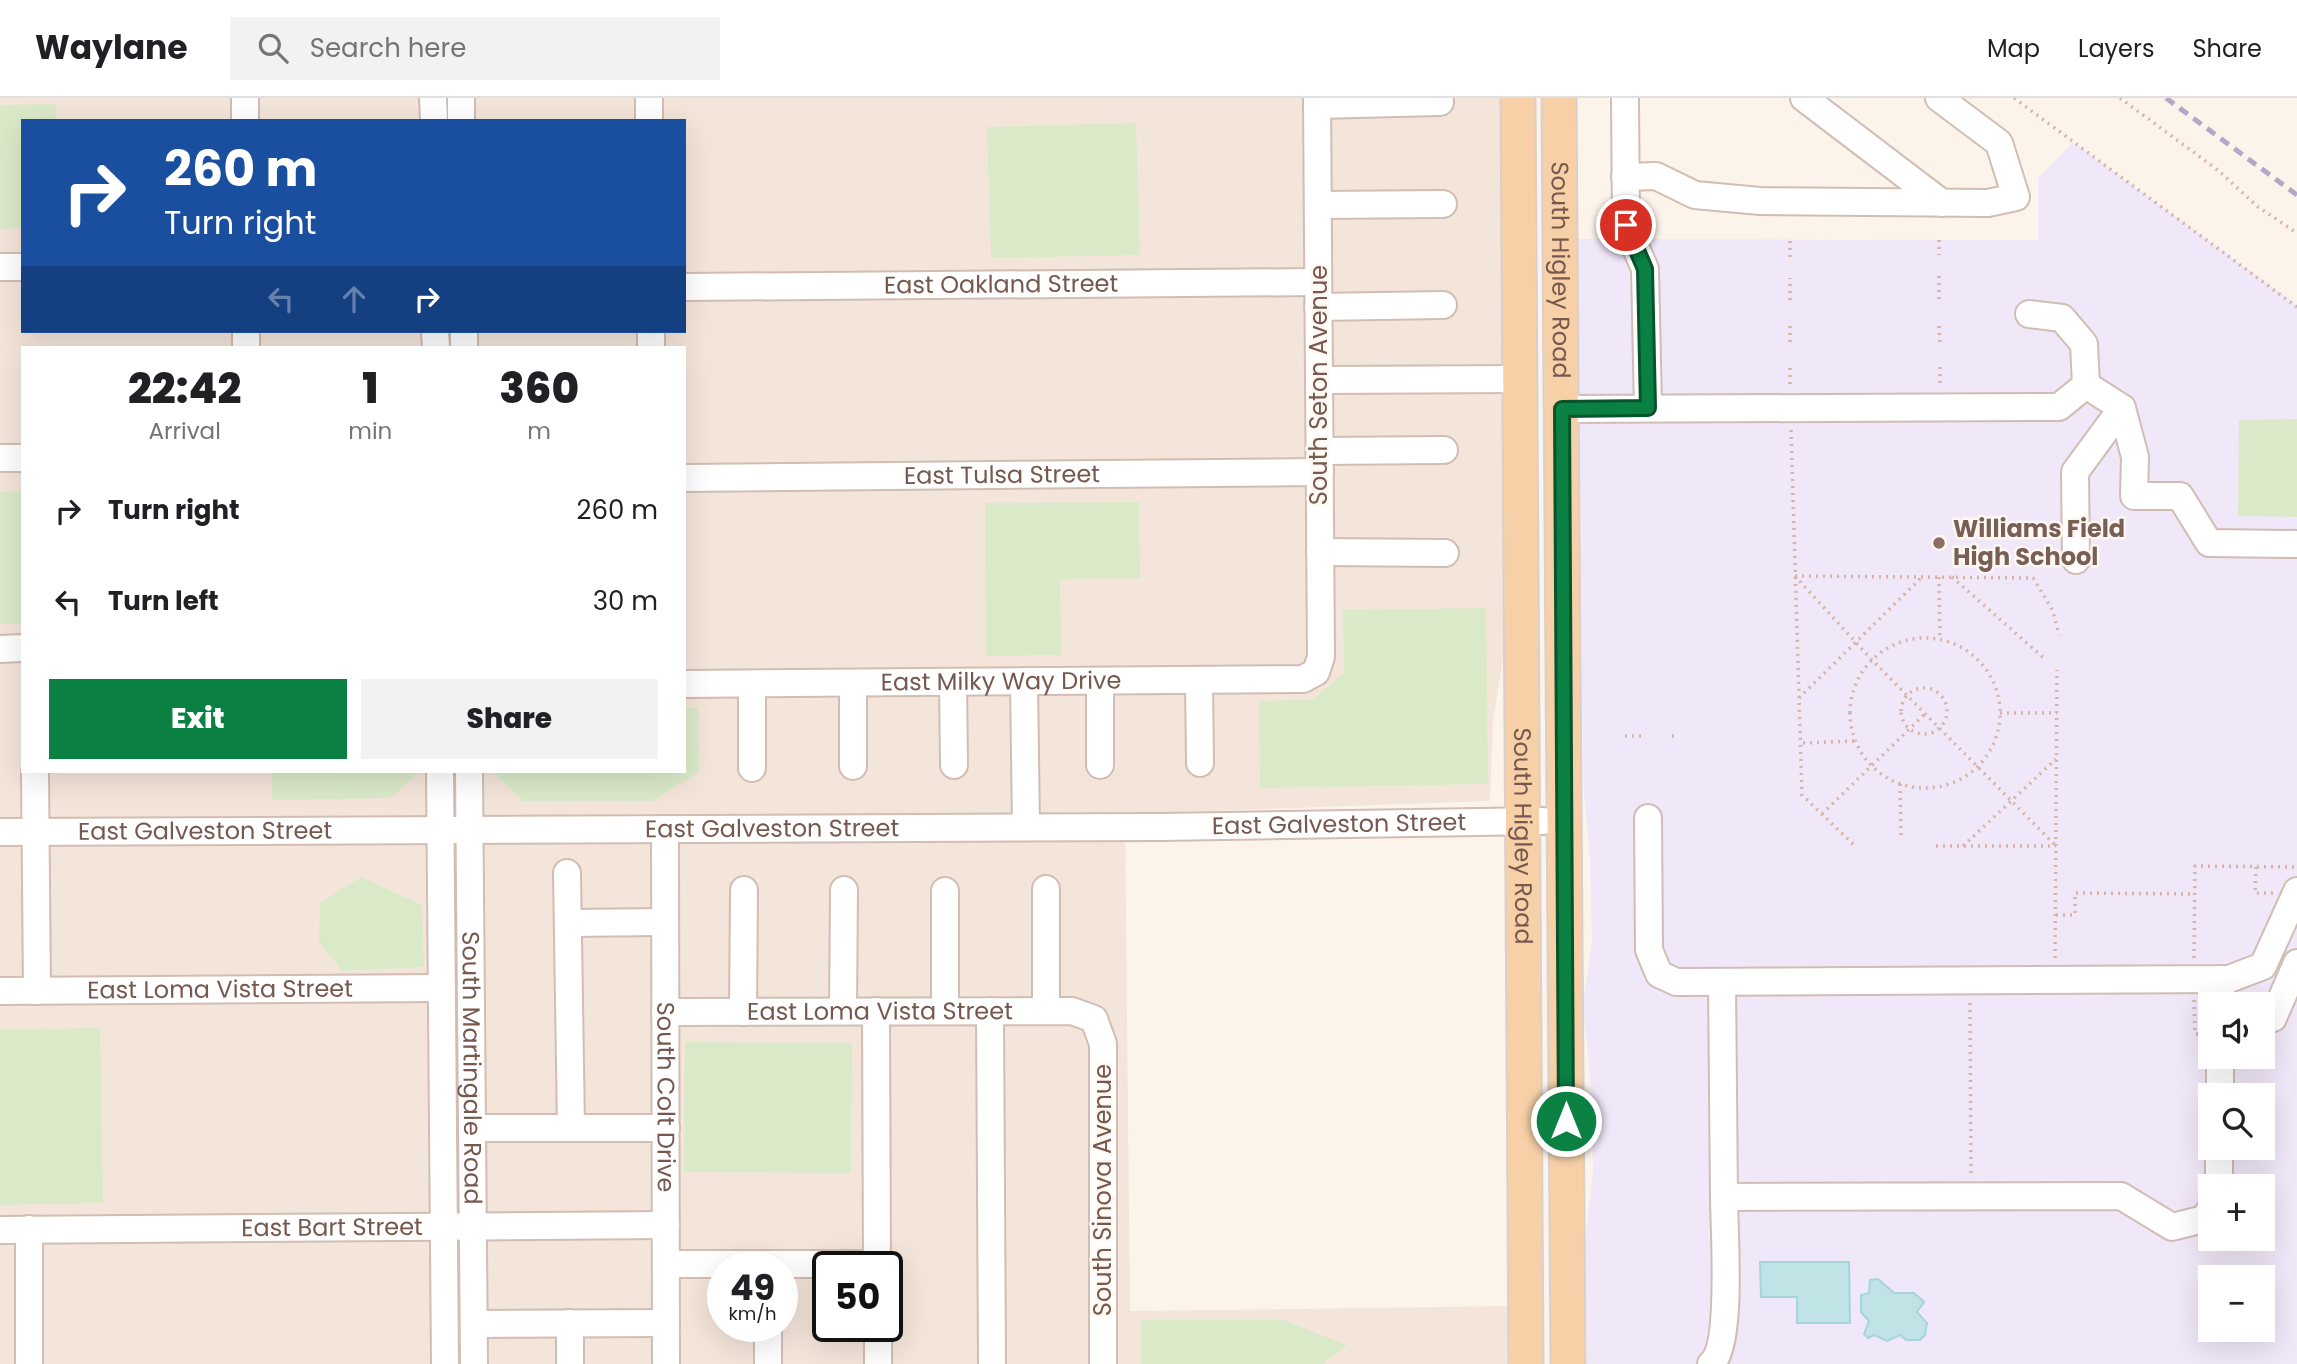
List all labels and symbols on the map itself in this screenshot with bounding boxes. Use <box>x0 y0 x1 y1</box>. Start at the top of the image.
street label: South Higley Road <box>1543 161 1578 379</box>
pin <box>1596 195 1656 255</box>
street label: South Seton Avenue <box>1302 265 1335 505</box>
street label: East Oakland Street <box>884 267 1118 301</box>
street label: East Tulsa Street <box>904 457 1100 492</box>
place label: Williams Field High School <box>1953 512 2125 573</box>
marker: Williams Field High School <box>1931 535 1947 551</box>
street label: East Milky Way Drive <box>880 663 1122 698</box>
street label: South Higley Road <box>1506 727 1540 945</box>
street label: East Galveston Street <box>1212 805 1466 842</box>
street label: East Galveston Street <box>645 811 899 845</box>
street label: East Galveston Street <box>78 814 332 848</box>
street label: South Martingale Road <box>454 931 490 1205</box>
street label: East Loma Vista Street <box>87 972 353 1006</box>
street label: East Loma Vista Street <box>747 994 1013 1028</box>
street label: South Colt Drive <box>649 1002 683 1192</box>
street label: South Sinova Avenue <box>1086 1064 1119 1316</box>
position arrow <box>1529 1084 1603 1158</box>
street label: East Bart Street <box>241 1210 423 1244</box>
speed limit sign: 50 <box>812 1251 903 1342</box>

